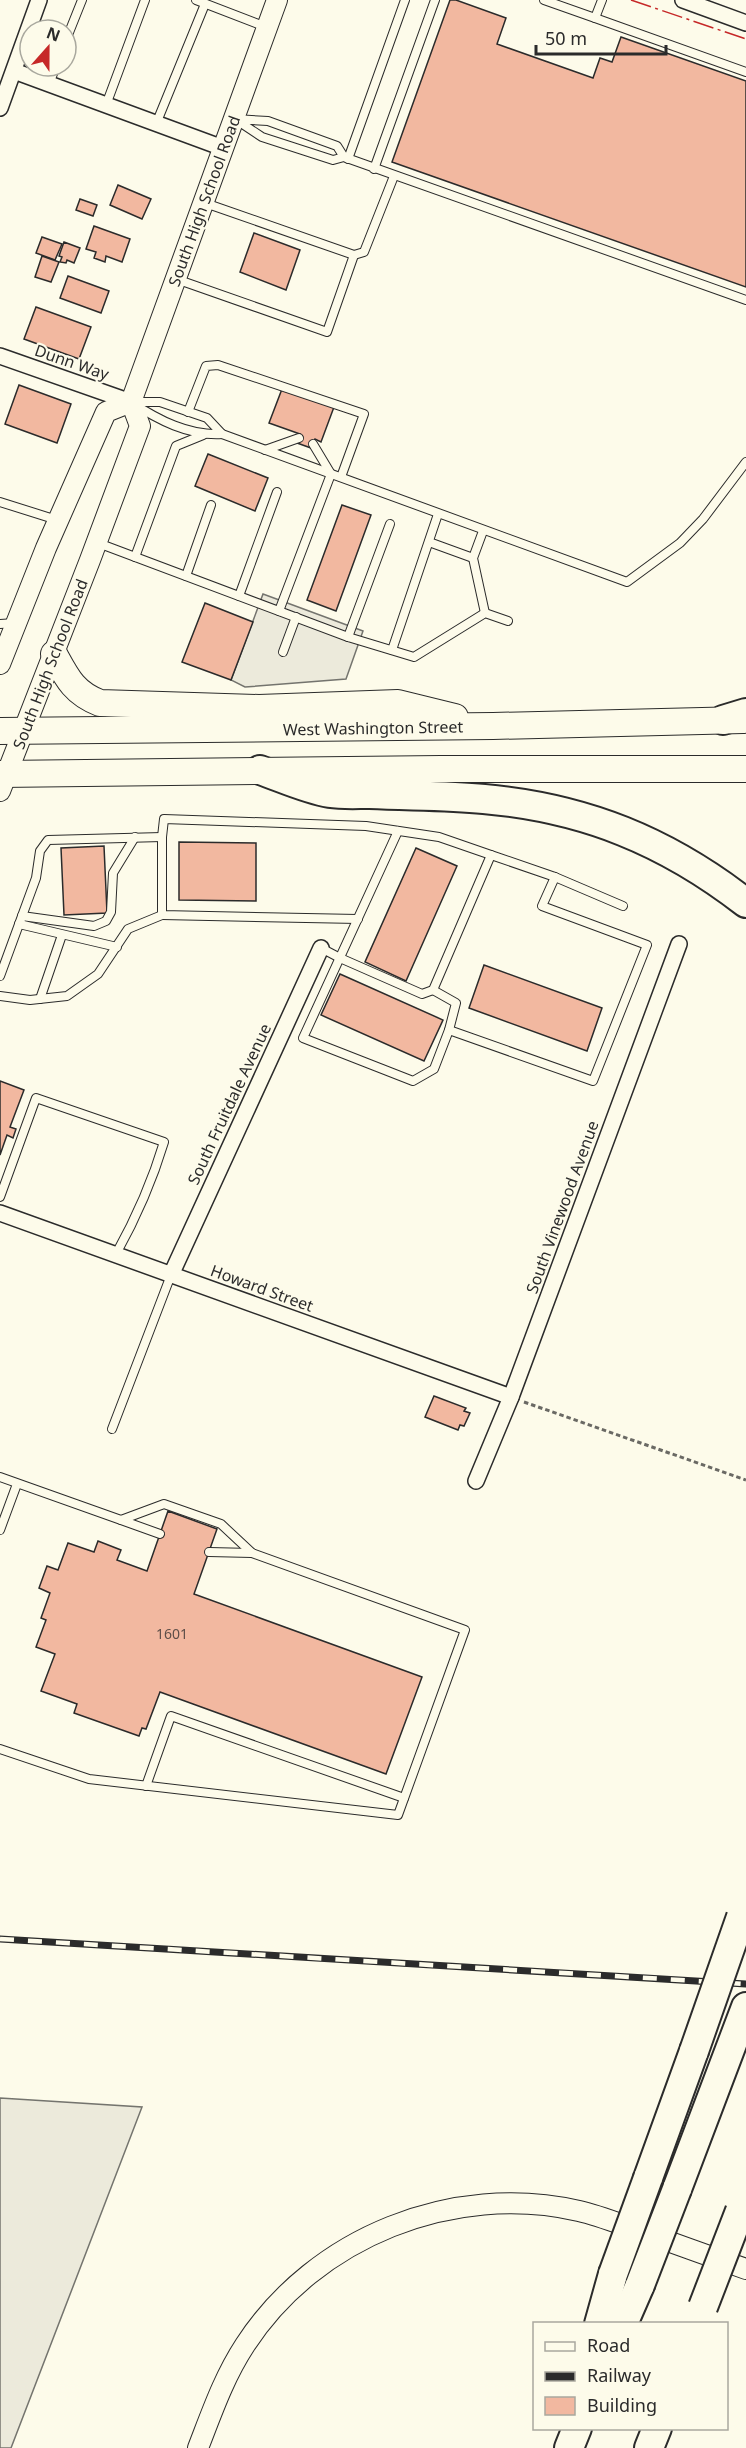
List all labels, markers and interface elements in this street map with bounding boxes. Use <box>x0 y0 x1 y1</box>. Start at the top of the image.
north arrow <box>18 18 78 78</box>
scale bar <box>536 18 666 56</box>
text: N <box>43 21 63 47</box>
text: 50 m <box>545 26 587 50</box>
street label: South High School Road <box>163 112 245 290</box>
street label: Dunn Way <box>32 339 113 385</box>
street label: South High School Road <box>7 576 93 752</box>
street label: West Washington Street <box>283 715 464 741</box>
street label: South Fruitdale Avenue <box>182 1020 276 1188</box>
street label: South Vinewood Avenue <box>520 1117 604 1297</box>
street label: Howard Street <box>208 1259 317 1317</box>
house number: 1601 <box>156 1624 188 1643</box>
legend <box>533 2322 728 2430</box>
text: Road <box>587 2333 630 2357</box>
text: Railway <box>587 2363 652 2387</box>
text: Building <box>587 2393 657 2417</box>

